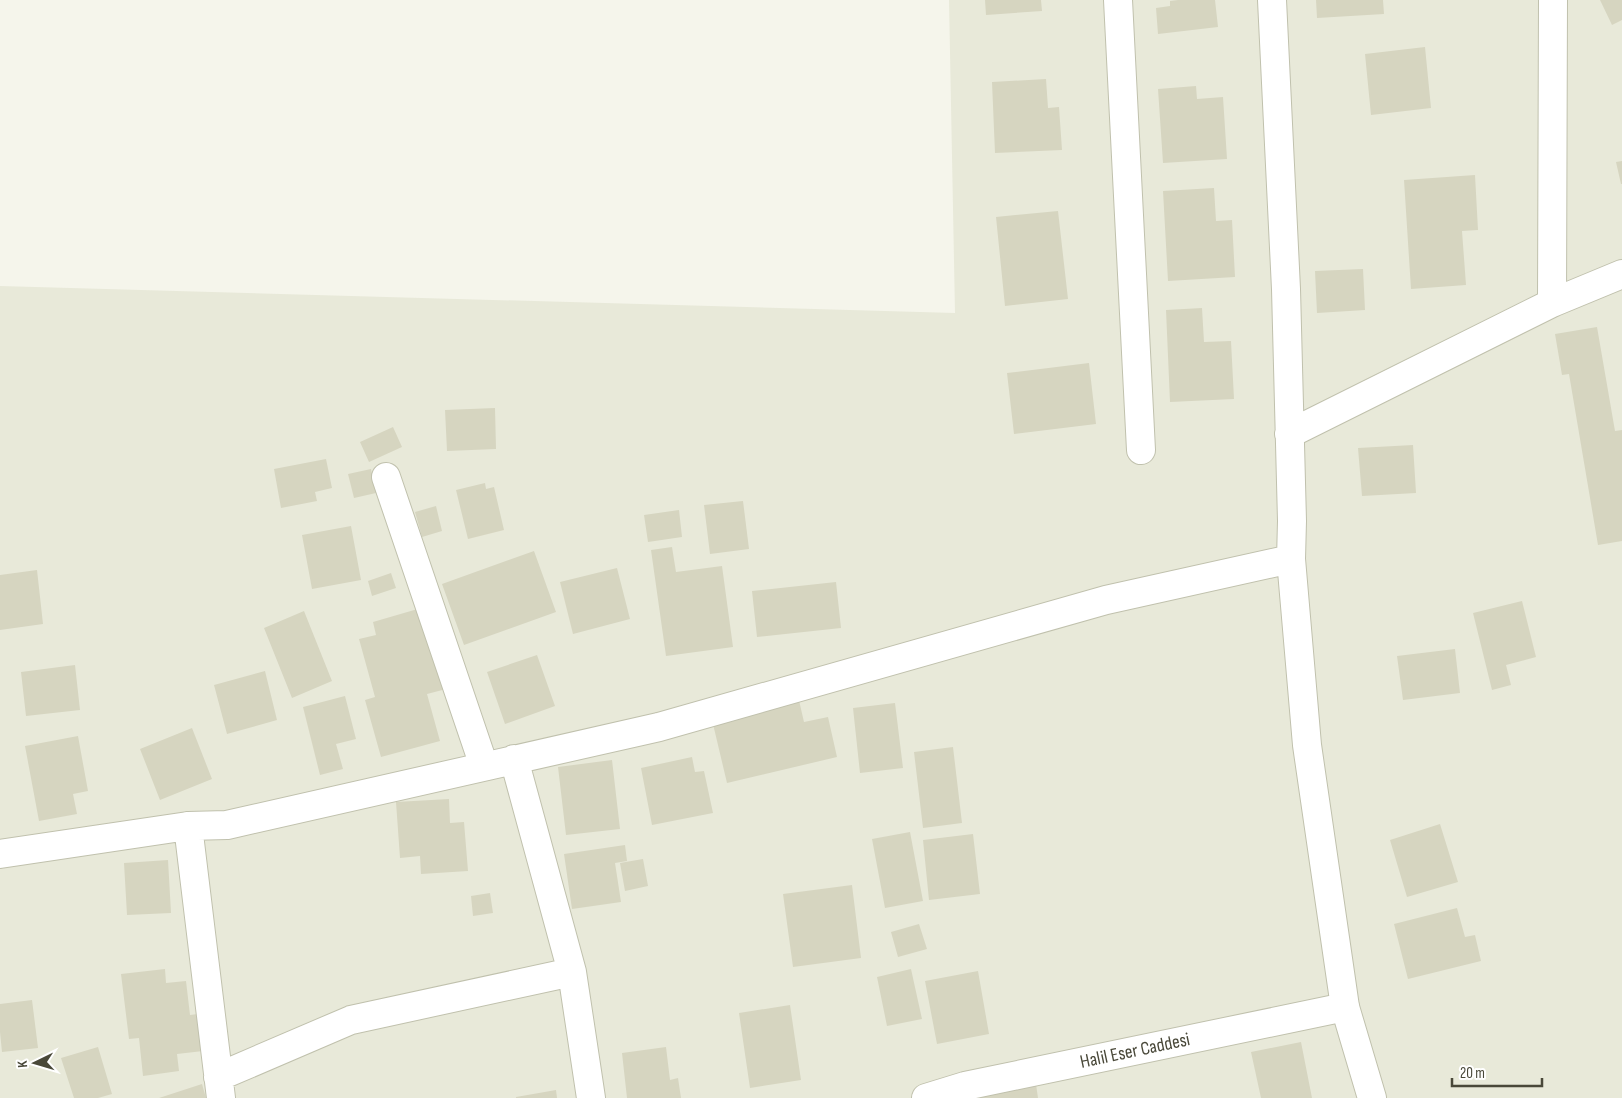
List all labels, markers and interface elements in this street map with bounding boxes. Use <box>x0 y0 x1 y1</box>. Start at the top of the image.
street label: Halil Eser Caddesi <box>1078 1028 1192 1074</box>
north arrow <box>10 1038 60 1088</box>
scale bar <box>1452 1056 1542 1088</box>
text: K <box>14 1060 31 1068</box>
text: 20 m <box>1460 1064 1485 1083</box>

